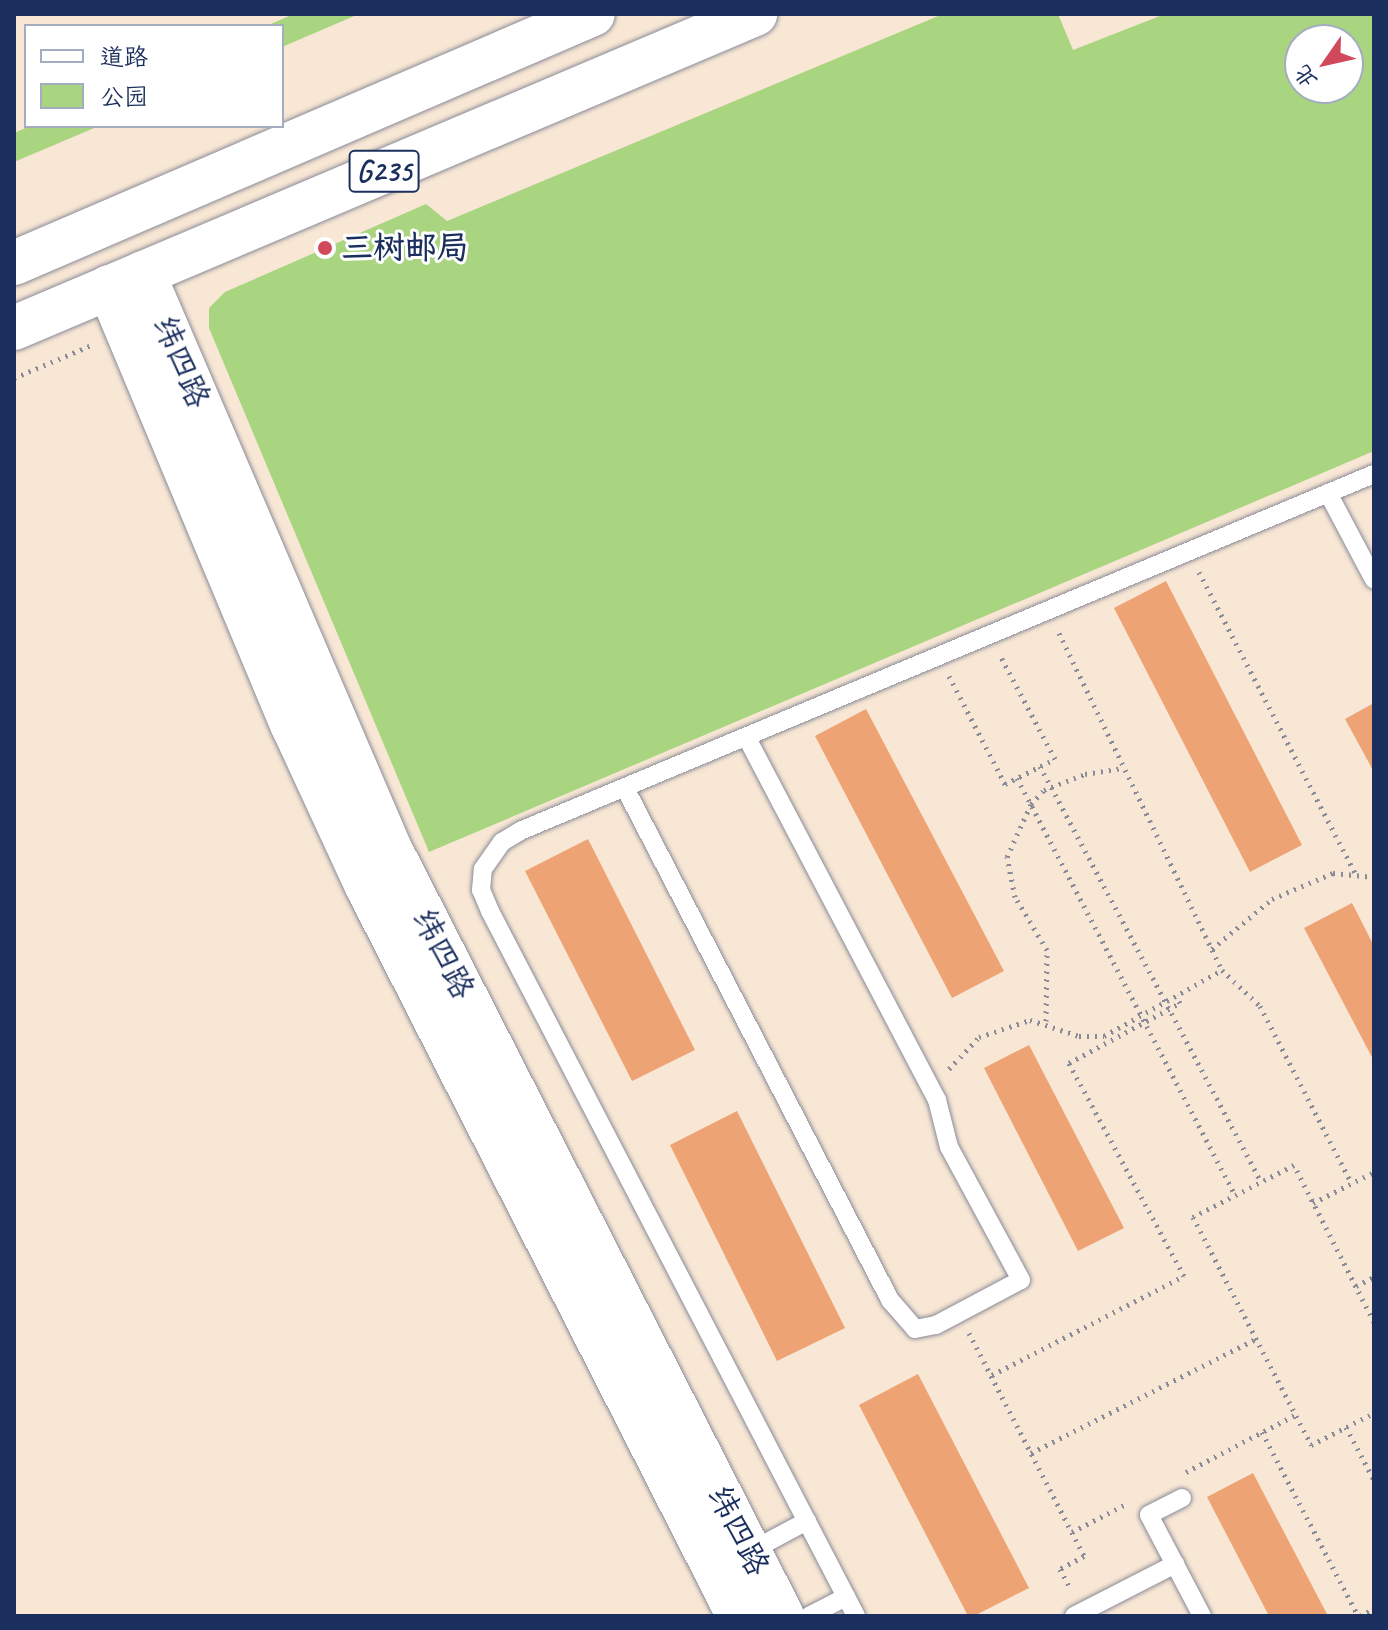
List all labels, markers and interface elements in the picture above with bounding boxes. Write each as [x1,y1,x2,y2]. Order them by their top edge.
legend [24,24,284,128]
north arrow [1284,24,1364,104]
text: 道路 [100,42,148,72]
text: 北 [1288,59,1324,93]
text: 公园 [100,82,148,112]
road number: G235 [348,145,420,197]
place label: 三树邮局 [341,229,469,267]
marker: 三树邮局 [316,239,334,257]
street label: 纬四路 [145,310,217,414]
street label: 纬四路 [404,903,482,1005]
street label: 纬四路 [699,1480,777,1582]

